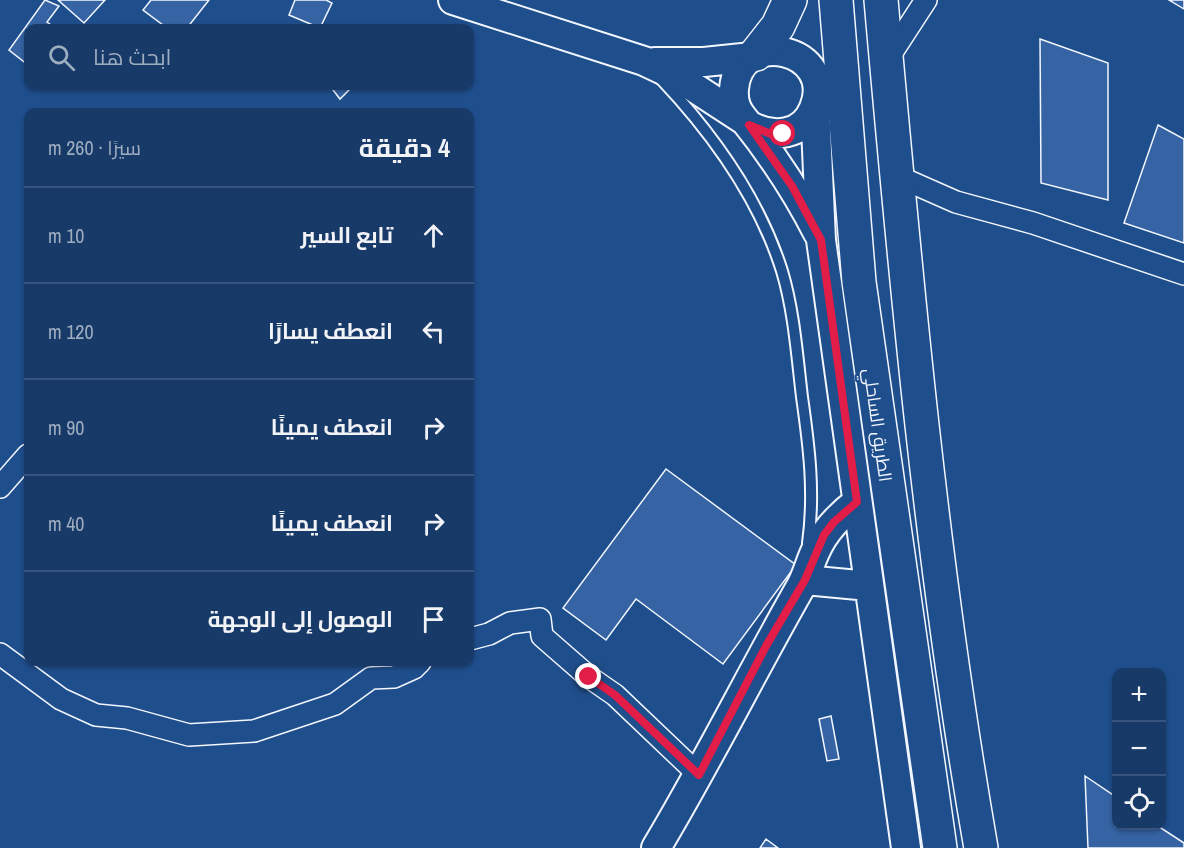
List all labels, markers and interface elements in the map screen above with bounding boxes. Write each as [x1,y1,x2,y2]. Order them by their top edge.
search box [24,24,474,90]
icon: search [45,41,78,74]
text: ابحث هنا [93,42,172,72]
route start [769,120,795,146]
text: 4 دقيقة [359,130,450,165]
text: سيرًا · 260 m [48,134,141,161]
icon: ahead [417,219,450,252]
text: تابع السير [301,220,393,250]
text: 10 m [48,222,84,249]
icon: left [417,315,450,348]
text: انعطف يسارًا [268,316,393,346]
text: 120 m [48,318,94,345]
street label: الطريق الساحلي [856,366,898,484]
icon: right [417,411,450,444]
text: انعطف يمينًا [271,412,393,442]
text: 90 m [48,414,84,441]
icon: right [417,507,450,540]
text: انعطف يمينًا [271,508,393,538]
text: 40 m [48,510,84,537]
icon: arrive [417,603,450,636]
text: الوصول إلى الوجهة [208,604,393,634]
route end [575,663,601,689]
map controls [1112,668,1166,830]
button: + [1112,668,1166,722]
button: − [1112,722,1166,776]
button: locate [1112,776,1166,830]

